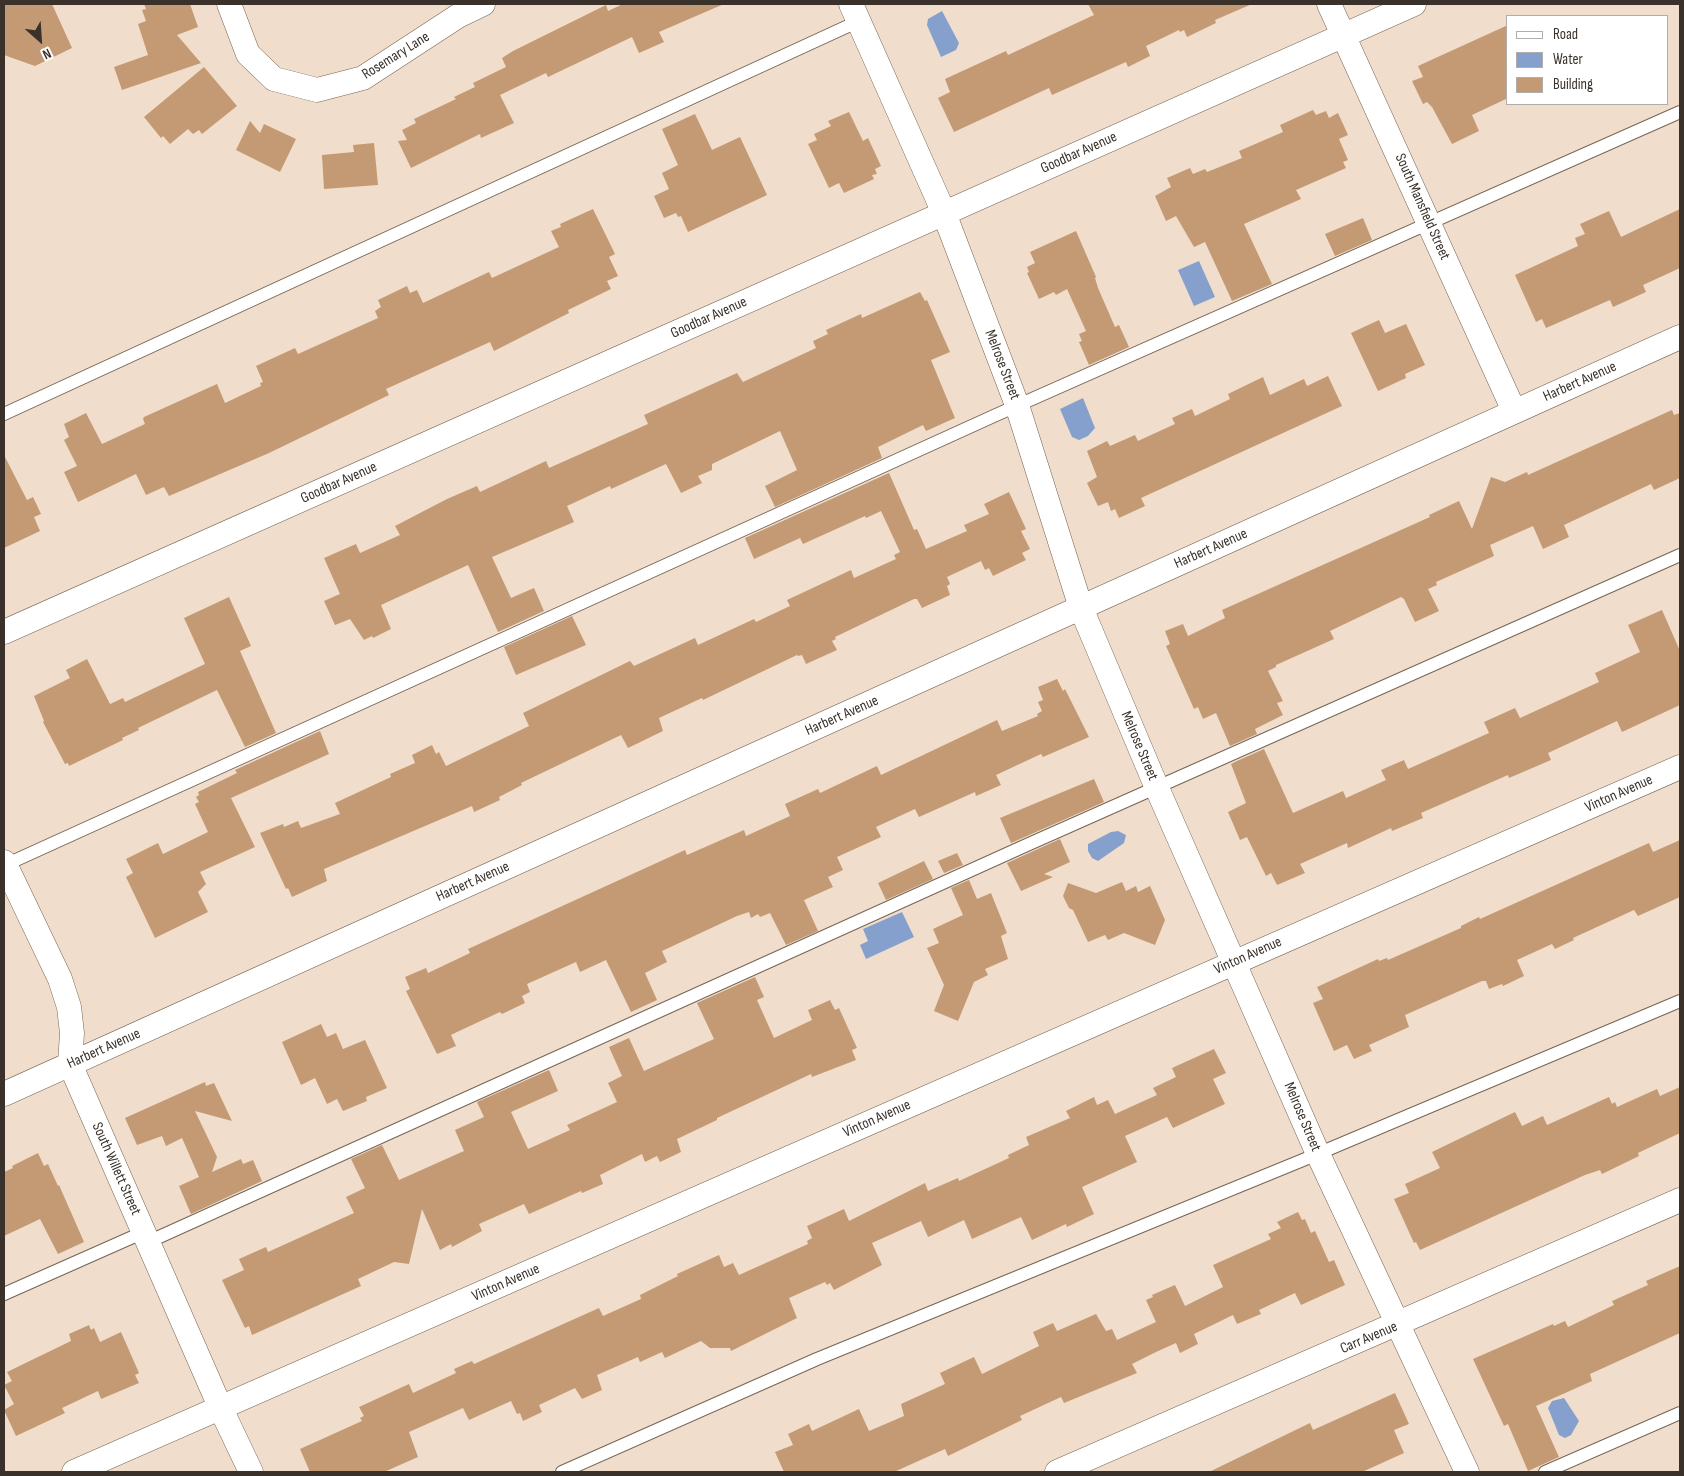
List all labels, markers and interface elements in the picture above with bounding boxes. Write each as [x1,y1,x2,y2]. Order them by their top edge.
north arrow [15,15,65,65]
legend [1506,15,1669,105]
text: Road [1553,25,1578,44]
street label: Rosemary Lane [359,28,433,84]
text: N [40,45,54,63]
text: Water [1553,50,1583,69]
text: Building [1553,75,1593,94]
street label: Goodbar Avenue [1038,128,1120,178]
street label: South Mansfield Street [1391,151,1453,263]
street label: Goodbar Avenue [668,293,750,343]
street label: Melrose Street [980,327,1024,403]
street label: Harbert Avenue [1541,358,1619,406]
street label: Goodbar Avenue [298,458,380,508]
street label: Harbert Avenue [1172,525,1250,573]
street label: Harbert Avenue [803,692,881,740]
street label: Melrose Street [1116,709,1162,783]
street label: Vinton Avenue [1582,771,1656,817]
street label: Harbert Avenue [434,858,512,906]
street label: Vinton Avenue [1211,933,1285,979]
street label: Harbert Avenue [65,1025,143,1073]
street label: Melrose Street [1279,1080,1325,1154]
street label: Vinton Avenue [840,1096,914,1142]
street label: South Willett Street [88,1120,144,1218]
street label: Vinton Avenue [469,1260,543,1306]
street label: Carr Avenue [1338,1318,1400,1358]

